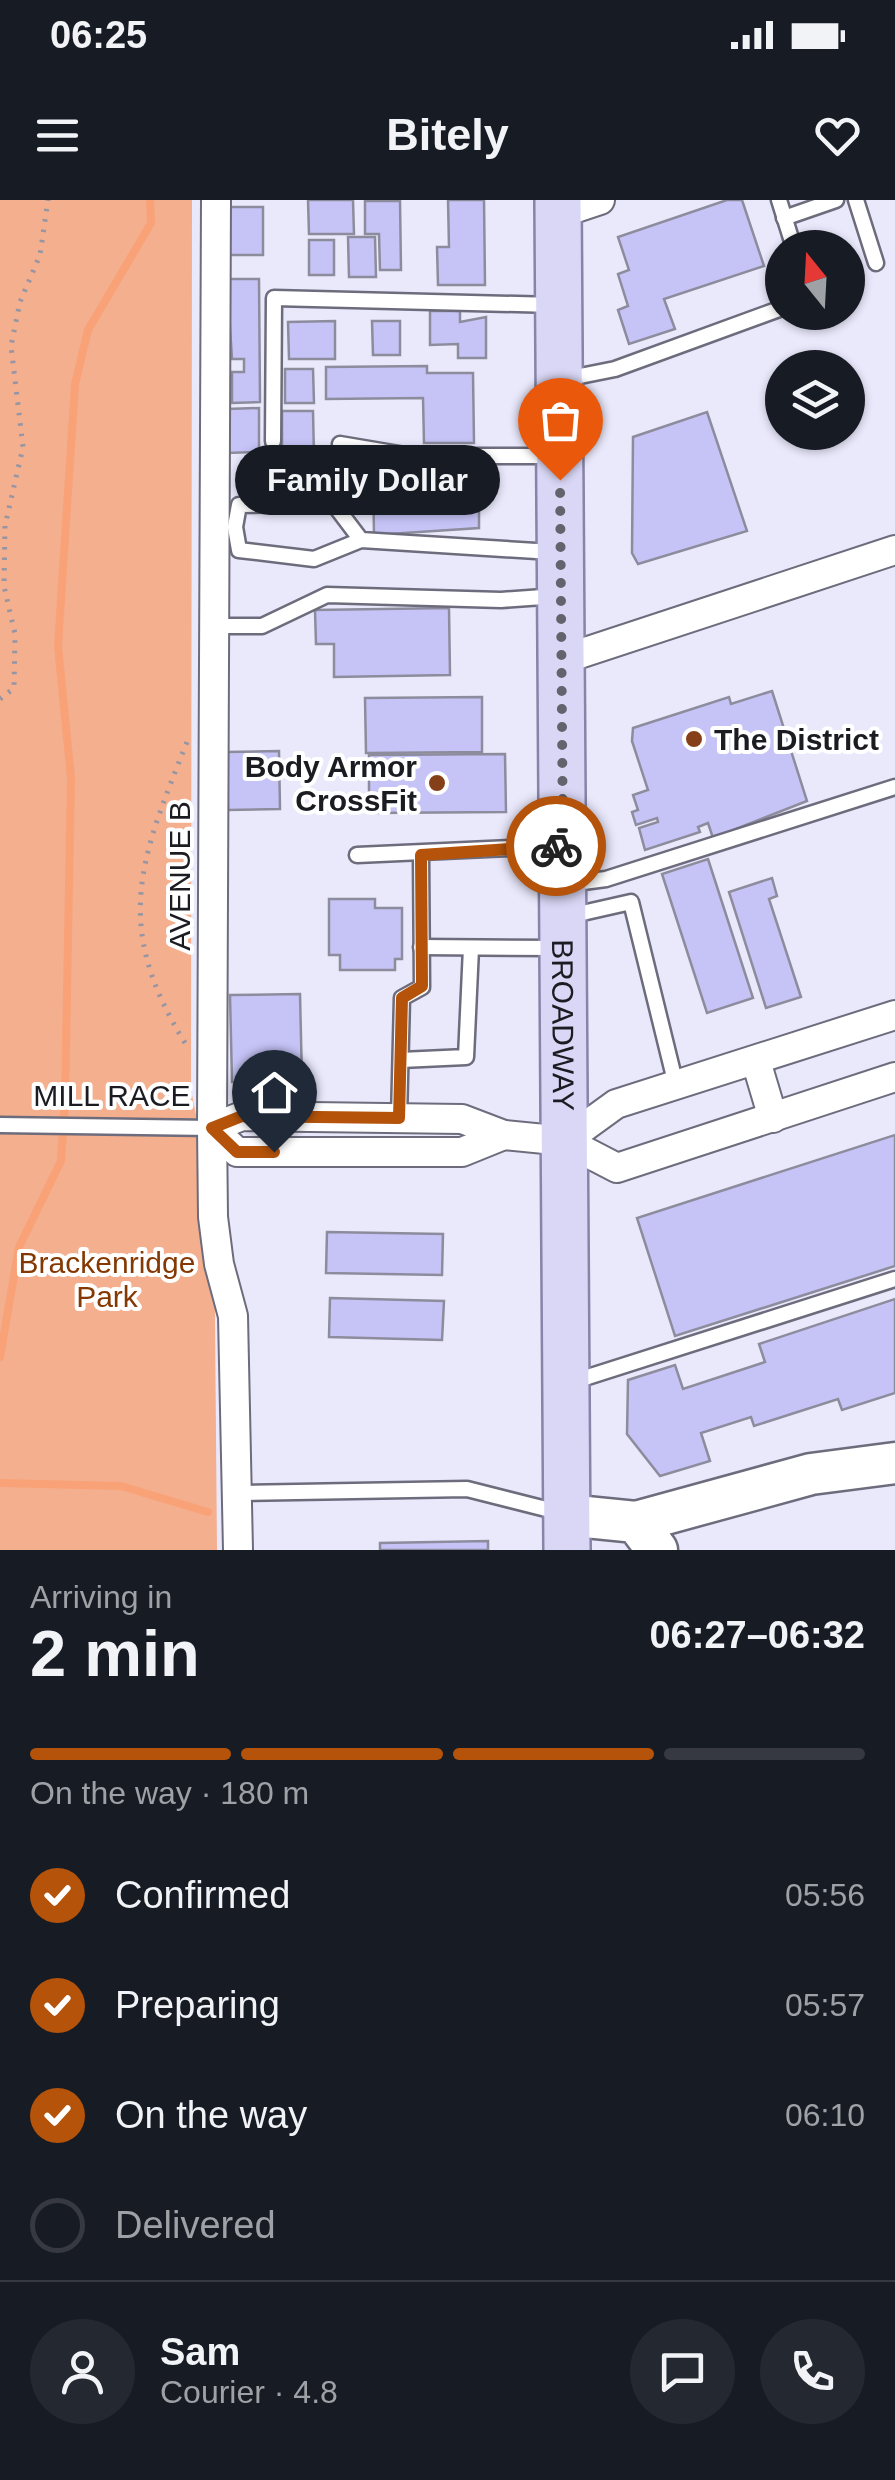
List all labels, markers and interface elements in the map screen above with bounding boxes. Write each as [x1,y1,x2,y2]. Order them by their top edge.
text: 06:25 [50,14,147,56]
icon: menu [30,108,85,163]
icon: heart [810,108,865,163]
text: Bitely [386,109,509,160]
north arrow [765,230,865,330]
map controls [765,230,865,450]
button: layers [765,350,865,450]
pin [518,378,603,481]
icon: bag [533,393,588,448]
callout: Family Dollar [235,445,500,515]
text: Family Dollar [267,462,468,498]
place label: The District [714,723,879,756]
marker: The District [683,728,705,750]
place label: Body Armor CrossFit [245,750,417,817]
marker: Body Armor CrossFit [426,772,448,794]
courier [506,796,606,896]
street label: AVENUE B [163,801,196,951]
icon: bike [529,819,584,874]
street label: BROADWAY [546,939,581,1111]
pin [232,1050,317,1153]
icon: home [247,1065,302,1120]
street label: MILL RACE [33,1079,191,1112]
park label: Brackenridge Park [19,1246,195,1313]
text: Arriving in [30,1579,172,1615]
text: 06:27–06:32 [649,1614,865,1656]
text: 2 min [30,1617,200,1690]
text: On the way · 180 m [30,1775,309,1811]
icon: check [30,1868,85,1923]
text: Confirmed [115,1874,290,1916]
text: 05:56 [785,1877,865,1913]
icon: check [30,1978,85,2033]
text: Preparing [115,1984,280,2026]
text: 05:57 [785,1987,865,2023]
icon: check [30,2088,85,2143]
text: On the way [115,2094,307,2136]
text: 06:10 [785,2097,865,2133]
text: Delivered [115,2204,276,2246]
button: person [30,2319,135,2424]
button: chat [630,2319,735,2424]
button: phone [760,2319,865,2424]
text: Sam [160,2331,240,2373]
text: Courier · 4.8 [160,2374,338,2410]

